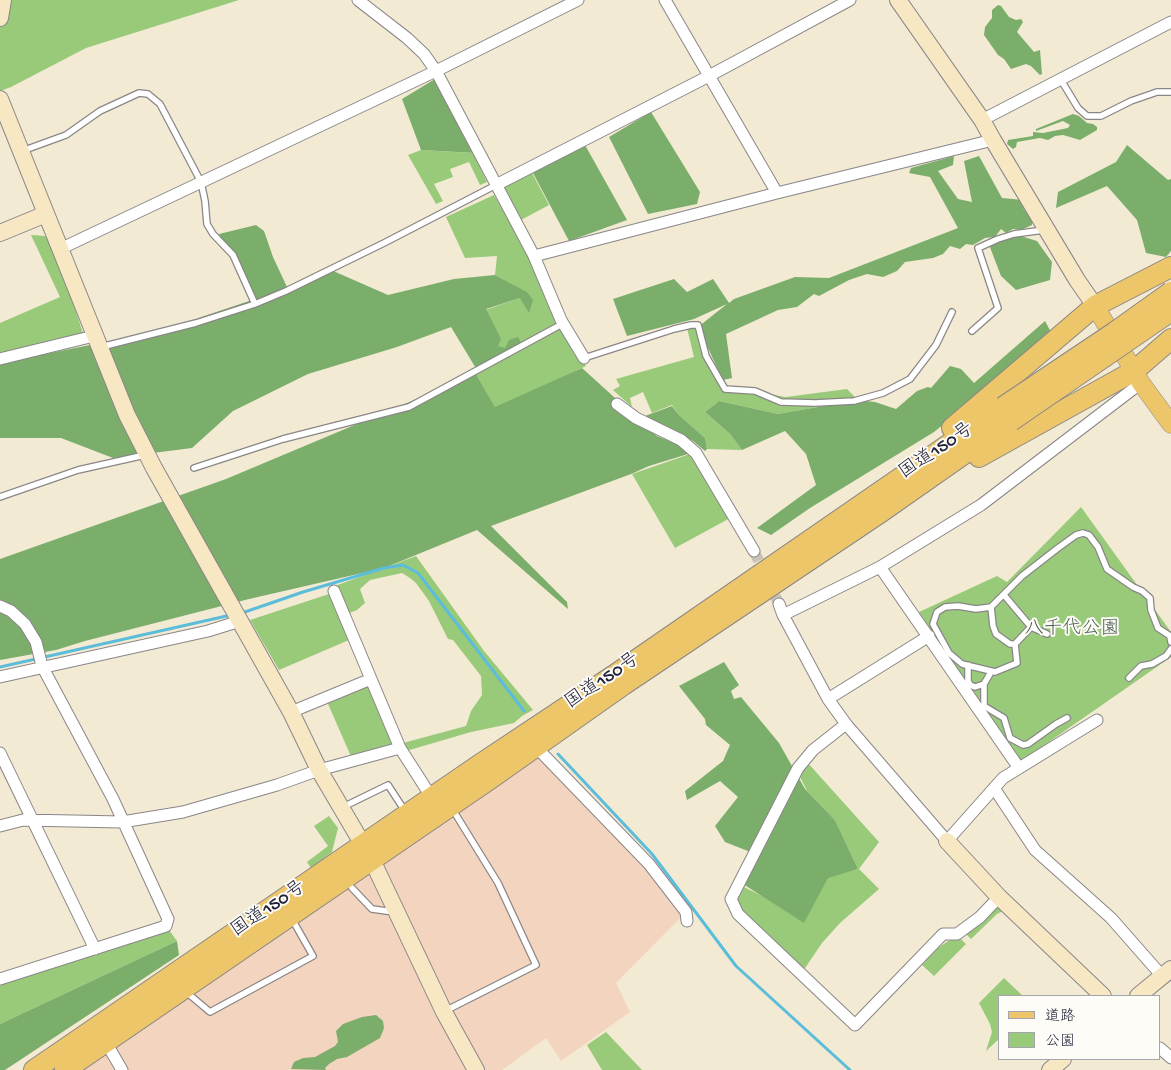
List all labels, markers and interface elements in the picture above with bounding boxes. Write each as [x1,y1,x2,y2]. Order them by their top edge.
street label: 国道150号 [895,419,979,485]
park label: 八千代公園 [1025,619,1119,641]
street label: 国道150号 [561,649,645,715]
street label: 国道150号 [227,877,311,943]
legend [998,995,1161,1060]
text: 道路 [1045,1008,1075,1026]
text: 公園 [1045,1033,1075,1051]

